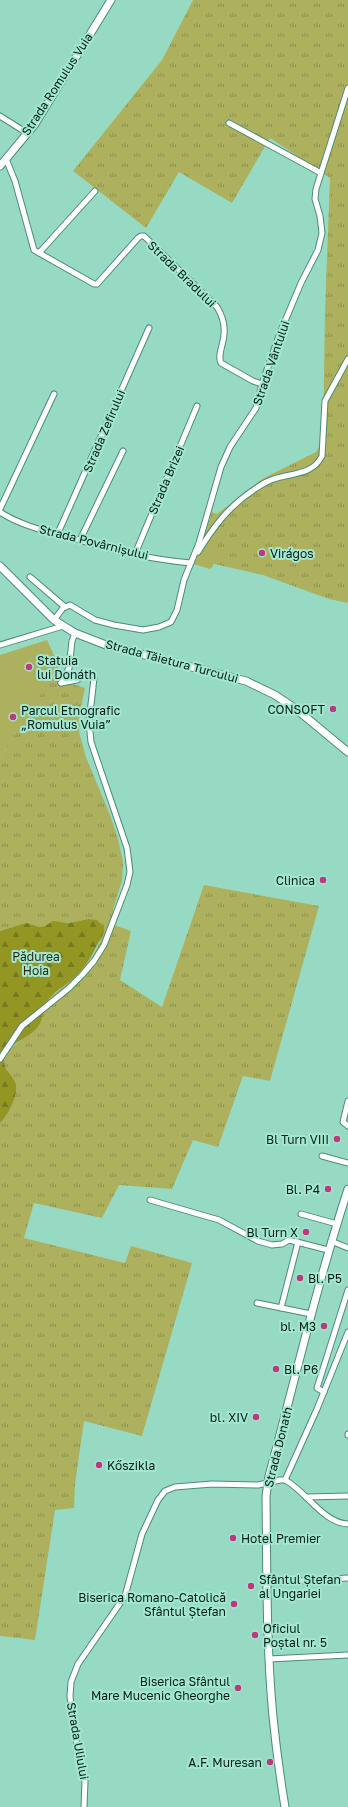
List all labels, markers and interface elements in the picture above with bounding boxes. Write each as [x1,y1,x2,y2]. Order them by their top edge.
street label: Strada Romulus Vuia [18,30,96,138]
street label: Strada Bradului [145,238,219,310]
street label: Strada Vântului [249,319,293,407]
street label: Strada Zefirului [80,387,128,475]
street label: Strada Brizei [145,443,187,517]
street label: Strada Povârnișului [38,521,150,563]
place label: Virágos [270,546,314,561]
marker: Virágos [257,548,267,558]
street label: Strada Tăietura Turcului [104,636,240,686]
place label: Statuia lui Donáth [37,653,96,682]
marker: Statuia lui Donáth [24,662,34,672]
place label: CONSOFT [267,702,326,717]
place label: Parcul Etnografic „Romulus Vuia” [21,703,121,732]
marker: CONSOFT [328,704,338,714]
marker: Parcul Etnografic „Romulus Vuia” [8,712,18,722]
place label: Clinica [276,873,315,888]
marker: Clinica [318,875,328,885]
park label: Pădurea Hoia [12,949,60,978]
place label: Bl Turn VIII [266,1132,329,1147]
marker: Bl Turn VIII [332,1134,342,1144]
place label: Bl. P4 [286,1182,320,1197]
marker: Bl. P4 [323,1184,333,1194]
place label: Bl Turn X [247,1225,298,1240]
marker: Bl Turn X [301,1227,311,1237]
place label: Bl. P5 [308,1271,342,1286]
marker: Bl. P5 [295,1273,305,1283]
place label: bl. M3 [280,1319,316,1334]
marker: bl. M3 [319,1321,329,1331]
place label: Bl. P6 [284,1362,318,1377]
marker: Bl. P6 [271,1364,281,1374]
street label: Strada Donath [261,1405,295,1489]
place label: bl. XIV [210,1410,248,1425]
marker: bl. XIV [251,1412,261,1422]
place label: Kőszikla [107,1458,155,1473]
marker: Kőszikla [94,1460,104,1470]
place label: Hotel Premier [241,1531,321,1546]
marker: Hotel Premier [228,1533,238,1543]
place label: Sfântul Ștefan al Ungariei [259,1572,341,1601]
marker: Sfântul Ștefan al Ungariei [246,1581,256,1591]
place label: Biserica Romano-Catolică Sfântul Ștefan [78,1590,226,1619]
marker: Biserica Romano-Catolică Sfântul Ștefan [229,1599,239,1609]
place label: Oficiul Poștal nr. 5 [263,1621,327,1650]
marker: Oficiul Poștal nr. 5 [250,1630,260,1640]
place label: Biserica Sfântul Mare Mucenic Gheorghe [91,1674,230,1703]
marker: Biserica Sfântul Mare Mucenic Gheorghe [233,1683,243,1693]
street label: Strada Uliului [64,1701,92,1781]
place label: A.F. Muresan [188,1755,262,1770]
marker: A.F. Muresan [265,1757,275,1767]

